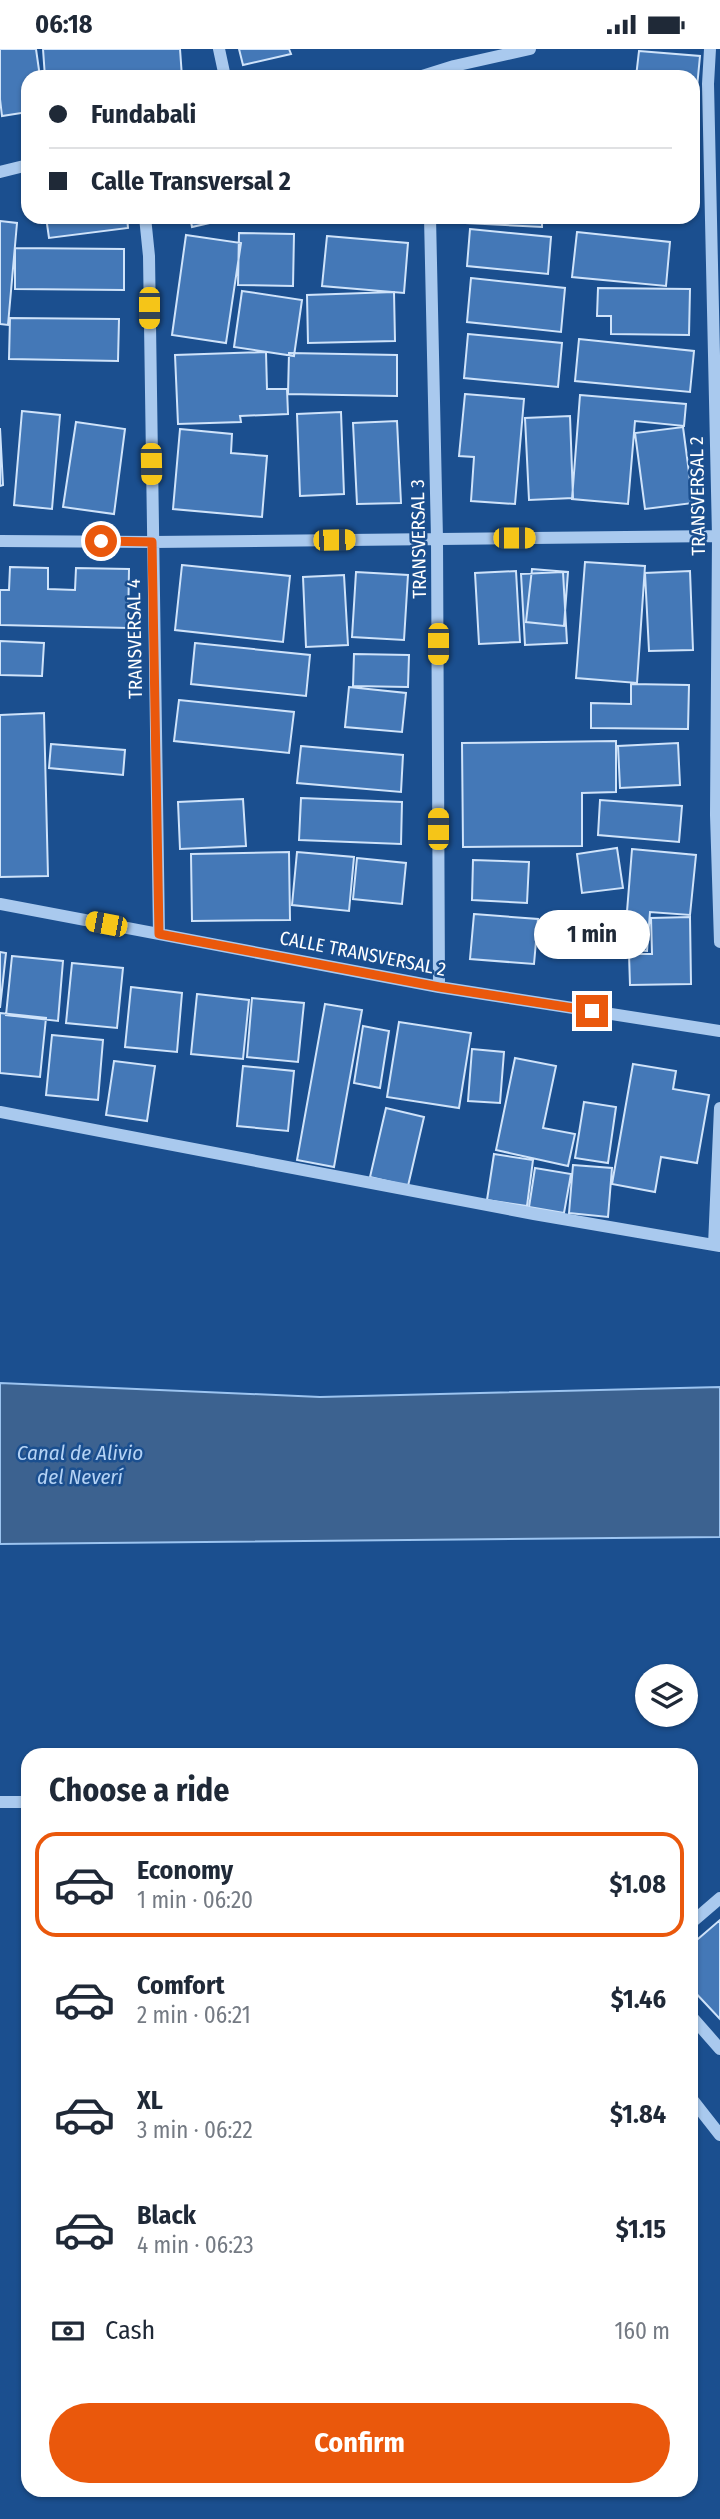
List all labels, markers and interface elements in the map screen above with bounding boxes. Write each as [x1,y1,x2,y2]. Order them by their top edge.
text: 06:18 [35,9,93,40]
text: Fundabali [91,99,196,130]
text: Calle Transversal 2 [91,166,291,197]
car [139,287,160,329]
street label: TRANSVERSAL 2 [685,436,710,556]
car [141,443,162,485]
street label: TRANSVERSAL 3 [406,479,431,599]
route start [85,525,117,557]
car [494,528,536,549]
car [313,529,356,551]
street label: TRANSVERSAL 4 [122,579,147,699]
car [428,623,449,665]
car [428,808,449,850]
callout: 1 min [534,909,650,958]
car [84,910,129,938]
text: 1 min [567,920,617,948]
street label: CALLE TRANSVERSAL 2 [278,926,448,981]
route end [576,995,608,1027]
water label: Canal de Alivio del Neverí [17,1440,143,1490]
map controls [635,1664,698,1727]
button: layers [635,1664,698,1727]
text: Choose a ride [49,1771,230,1809]
icon: car [53,1853,116,1916]
text: Economy [137,1855,233,1886]
text: $1.08 [609,1869,666,1900]
text: 1 min · 06:20 [137,1886,253,1914]
icon: car [53,1968,116,2031]
text: Comfort [137,1970,225,2001]
text: $1.46 [611,1984,666,2015]
text: 2 min · 06:21 [137,2001,251,2029]
icon: car [53,2083,116,2146]
text: XL [137,2085,163,2116]
text: $1.84 [610,2099,666,2130]
text: 3 min · 06:22 [137,2116,253,2144]
icon: car [53,2198,116,2261]
text: Black [137,2200,196,2231]
text: $1.15 [616,2214,666,2245]
text: 4 min · 06:23 [137,2231,254,2259]
icon: cash [49,2312,87,2350]
text: Cash [105,2315,155,2346]
text: 160 m [615,2317,670,2345]
button: Confirm [49,2403,670,2483]

